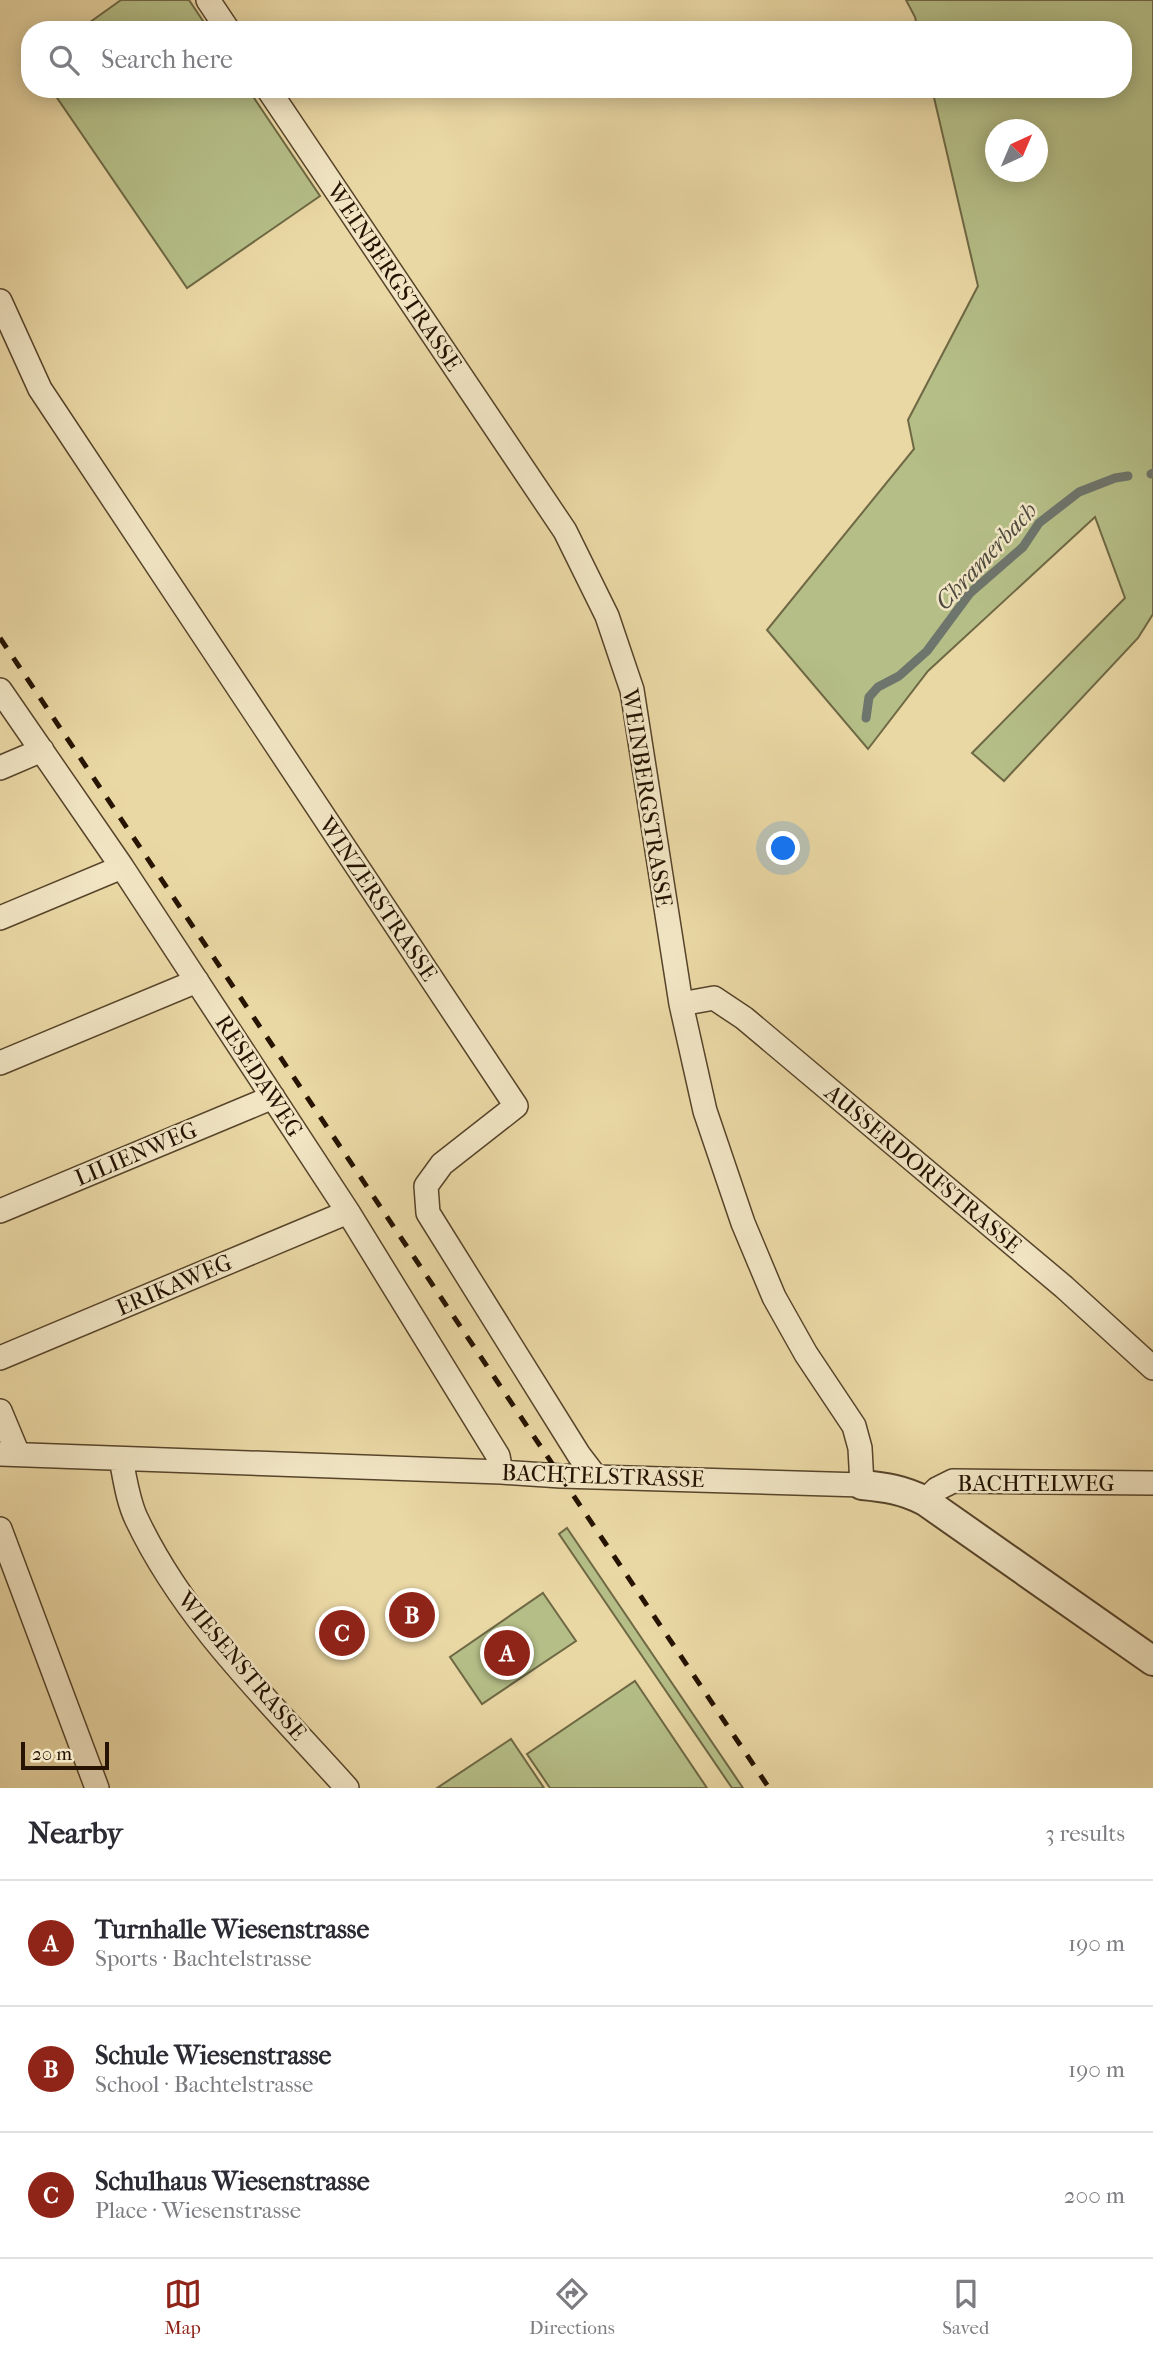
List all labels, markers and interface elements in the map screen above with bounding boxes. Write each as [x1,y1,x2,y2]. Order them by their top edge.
search box [21,21,1132,98]
icon: search [45,41,83,79]
text: Search here [101,44,233,75]
north arrow [985,119,1048,182]
street label: WEINBERGSTRASSE [320,177,467,376]
water label: Chramerbach [929,497,1043,615]
street label: WEINBERGSTRASSE [616,686,678,909]
street label: WINZERSTRASSE [313,811,443,986]
your location [766,831,800,865]
street label: RESEDAWEG [210,1010,308,1142]
street label: AUSSERDORFSTRASSE [819,1078,1027,1259]
street label: LILIENWEG [71,1116,201,1192]
street label: ERIKAWEG [112,1249,236,1321]
street label: BACHTELSTRASSE [501,1459,705,1493]
street label: BACHTELWEG [957,1470,1115,1497]
street label: WIESENSTRASSE [171,1585,312,1746]
pin: B [389,1589,435,1641]
pin: C [319,1607,365,1659]
pin: A [484,1627,530,1679]
scale bar [21,1739,108,1771]
text: 20 m [32,1743,72,1765]
text: Nearby [28,1816,123,1851]
text: 3 results [1045,1820,1125,1847]
text: Turnhalle Wiesenstrasse [95,1914,369,1945]
text: A [44,1930,58,1957]
text: 190 m [1068,1930,1125,1957]
text: Sports · Bachtelstrasse [95,1945,312,1972]
text: Schule Wiesenstrasse [95,2040,331,2071]
text: B [44,2056,58,2083]
text: 190 m [1068,2056,1125,2083]
text: School · Bachtelstrasse [95,2071,313,2098]
text: Schulhaus Wiesenstrasse [95,2166,370,2197]
text: C [43,2182,59,2209]
text: 200 m [1064,2182,1125,2209]
text: Place · Wiesenstrasse [95,2197,301,2224]
tab: Map [164,2275,202,2339]
tab: Directions [529,2275,615,2339]
tab: Saved [942,2275,989,2339]

